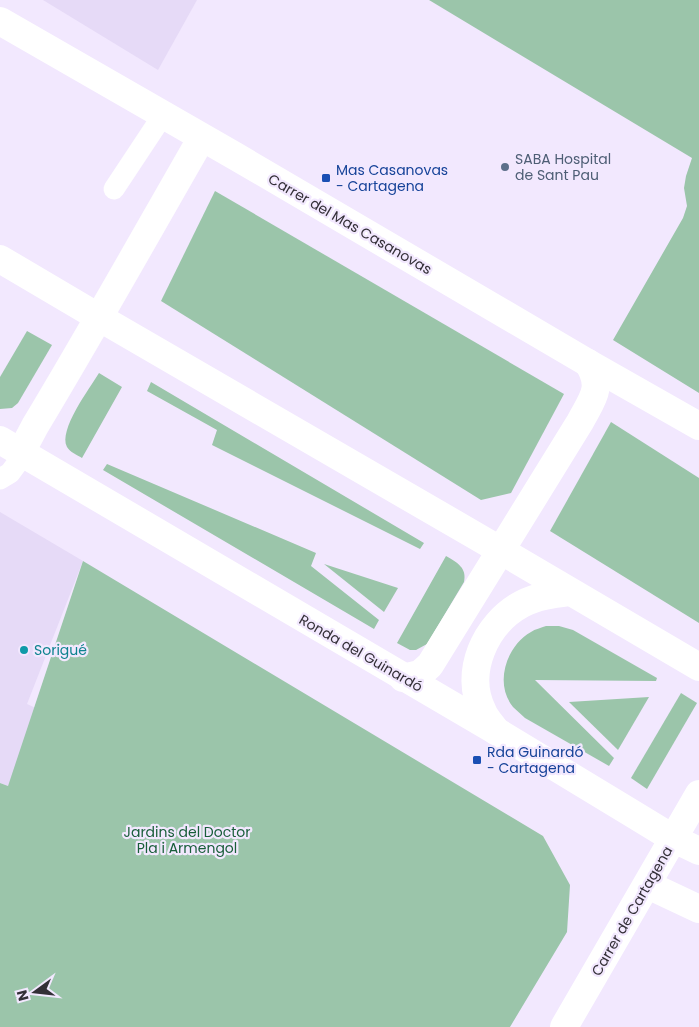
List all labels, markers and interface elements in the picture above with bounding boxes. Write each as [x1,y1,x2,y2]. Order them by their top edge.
place label: SABA Hospital de Sant Pau [515,149,611,185]
place label: Mas Casanovas - Cartagena [336,160,448,196]
marker: SABA Hospital de Sant Pau [499,161,511,173]
street label: Carrer del Mas Casanovas [265,169,435,279]
marker: Mas Casanovas - Cartagena [320,172,332,184]
street label: Ronda del Guinardó [295,609,427,697]
place label: Sorigué [34,640,87,660]
marker: Sorigué [18,644,30,656]
place label: Rda Guinardó - Cartagena [487,742,584,778]
marker: Rda Guinardó - Cartagena [471,754,483,766]
park label: Jardins del Doctor Pla i Armengol [124,822,250,858]
street label: Carrer de Cartagena [587,842,677,980]
north arrow [10,967,60,1017]
text: N [11,988,33,1003]

